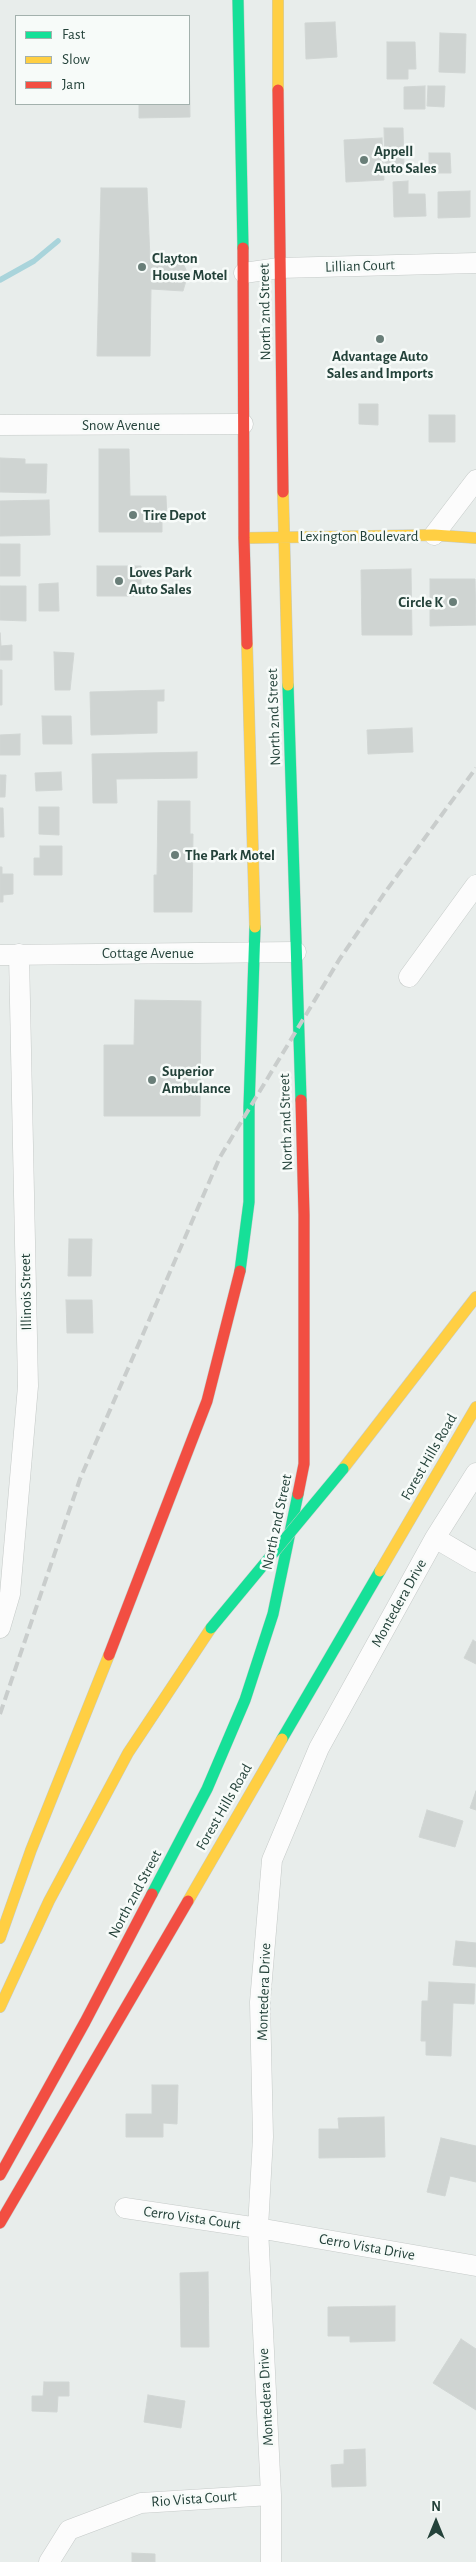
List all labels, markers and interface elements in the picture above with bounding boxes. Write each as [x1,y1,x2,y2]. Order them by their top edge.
legend [15,15,190,105]
text: Fast [62,27,85,42]
text: Slow [62,52,90,67]
text: Jam [62,77,85,92]
place label: Appell Auto Sales [374,142,436,177]
marker: Appell Auto Sales [358,154,370,166]
place label: Clayton House Motel [152,249,228,284]
street label: Lillian Court [325,256,395,276]
marker: Clayton House Motel [136,261,148,273]
street label: North 2nd Street [255,263,275,361]
marker: Advantage Auto Sales and Imports [374,333,386,345]
place label: Advantage Auto Sales and Imports [327,347,433,382]
street label: Snow Avenue [82,416,160,434]
place label: Tire Depot [143,506,206,524]
marker: Tire Depot [127,509,139,521]
street label: Lexington Boulevard [299,527,419,545]
place label: Loves Park Auto Sales [129,563,192,598]
marker: Loves Park Auto Sales [113,575,125,587]
place label: Circle K [398,593,443,611]
marker: Circle K [447,596,459,608]
street label: North 2nd Street [263,668,285,766]
place label: The Park Motel [185,846,275,864]
marker: The Park Motel [169,849,181,861]
street label: Cottage Avenue [102,944,194,962]
place label: Superior Ambulance [162,1062,231,1097]
street label: North 2nd Street [275,1073,297,1171]
marker: Superior Ambulance [146,1074,158,1086]
street label: Illinois Street [16,1253,36,1331]
street label: Forest Hills Road [397,1411,461,1503]
street label: North 2nd Street [258,1473,296,1571]
street label: Montedera Drive [367,1556,431,1650]
street label: Forest Hills Road [192,1761,256,1853]
street label: North 2nd Street [104,1847,166,1941]
street label: Montedera Drive [253,1943,275,2041]
street label: Cerro Vista Court [142,2202,242,2234]
street label: Cerro Vista Drive [318,2230,416,2264]
street label: Montedera Drive [254,2348,278,2446]
street label: Rio Vista Court [151,2487,237,2511]
north arrow [411,2497,461,2547]
text: N [431,2500,441,2514]

